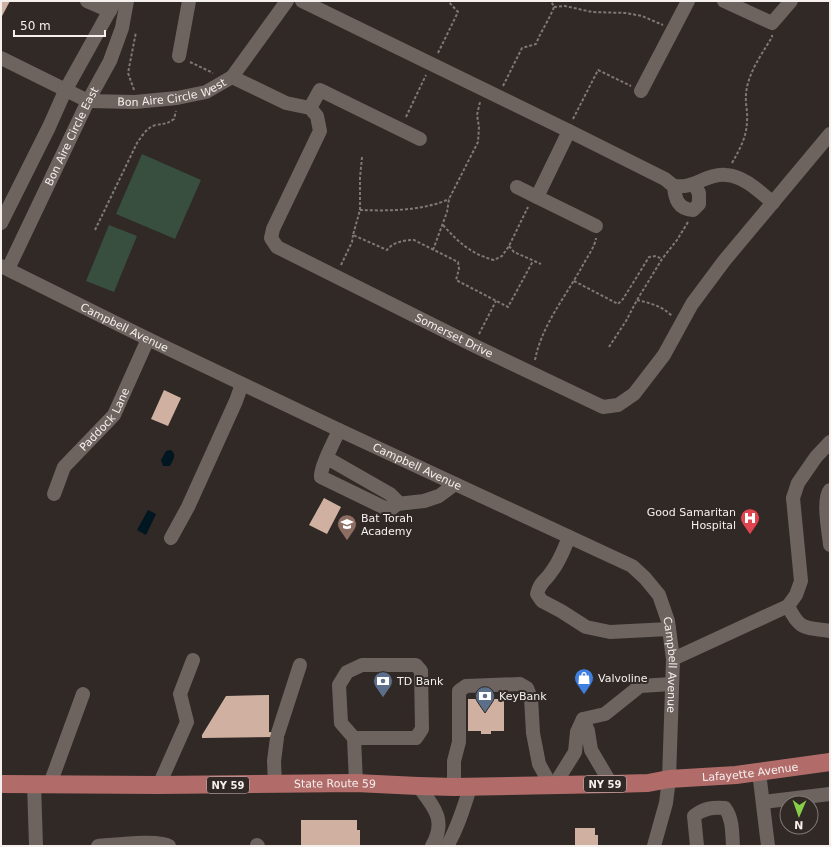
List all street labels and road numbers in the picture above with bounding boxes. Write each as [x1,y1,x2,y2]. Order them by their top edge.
street label: Bon Aire Circle West [117,75,229,109]
street label: Bon Aire Circle East [42,84,101,188]
street label: Campbell Avenue [79,300,171,354]
street label: Somerset Drive [413,311,495,360]
street label: Paddock Lane [77,386,132,453]
street label: Campbell Avenue [371,440,464,493]
street label: Campbell Avenue [660,615,680,713]
street label: Lafayette Avenue [702,760,799,784]
street label: State Route 59 [294,776,376,790]
road number: NY 59 [584,776,626,792]
road number: NY 59 [207,777,249,793]

